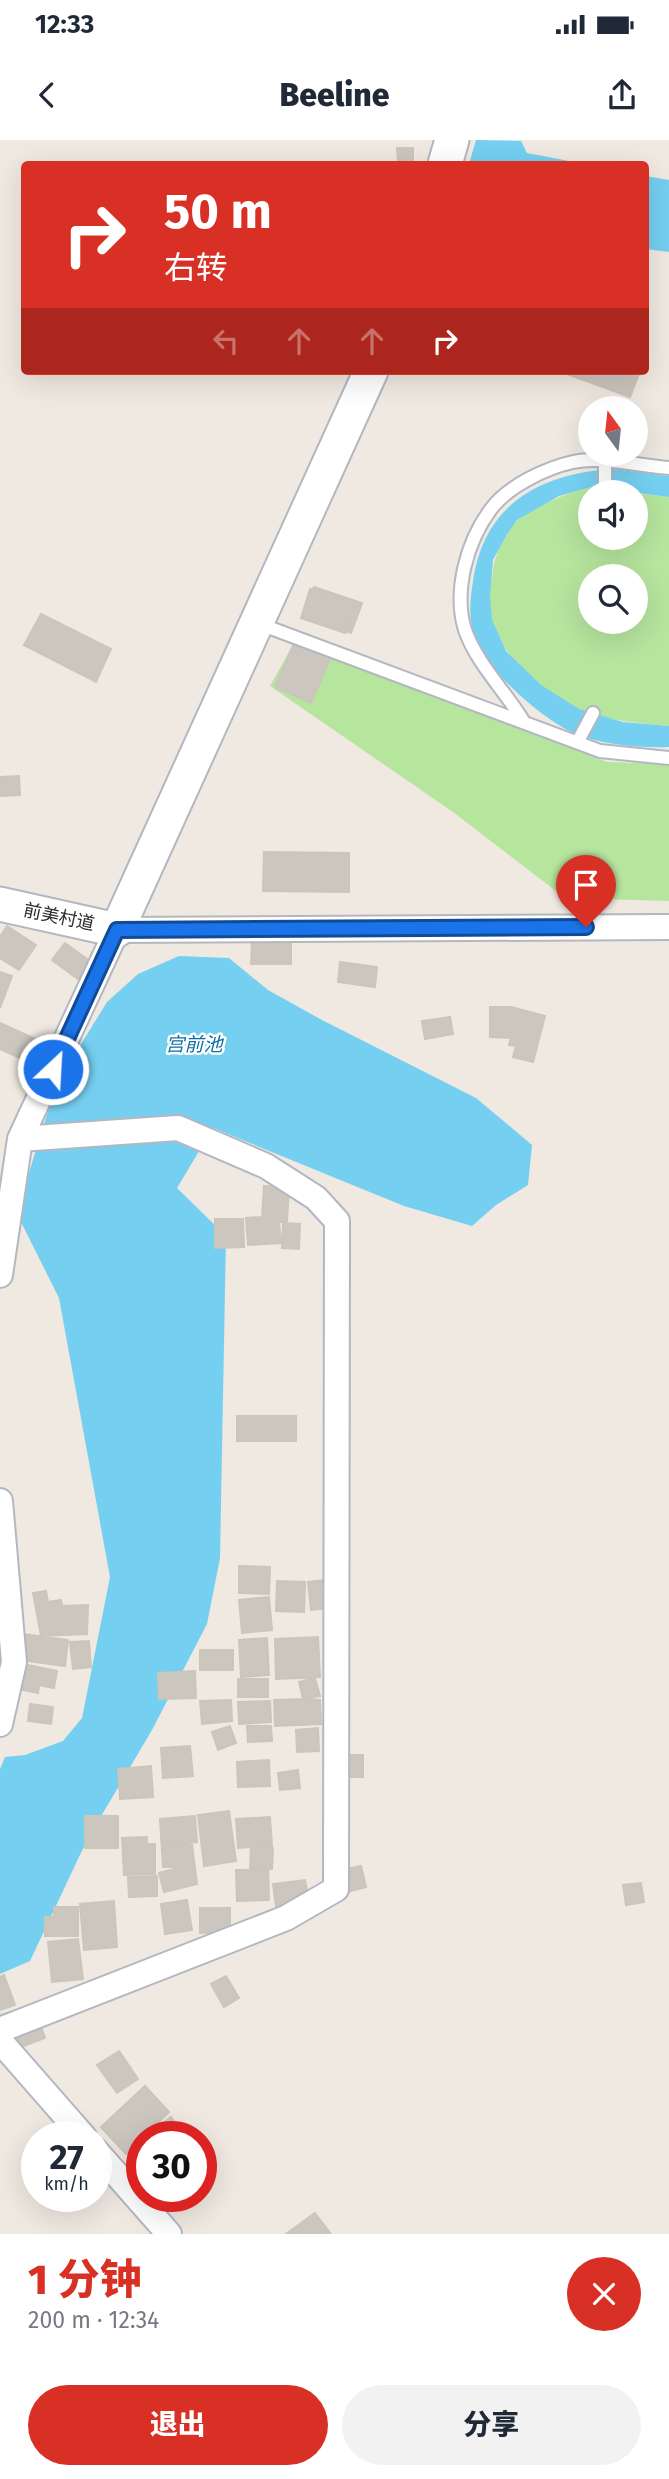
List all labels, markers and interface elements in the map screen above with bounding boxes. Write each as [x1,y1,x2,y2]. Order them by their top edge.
text: 12:33 [35,9,94,40]
icon: back [28,76,66,114]
text: Beeline [279,76,390,114]
icon: share [603,76,641,114]
text: 50 m [164,182,272,241]
icon: right [49,189,140,280]
text: 右转 [164,249,228,287]
icon: left [207,322,245,360]
icon: ahead [280,322,318,360]
icon: ahead [353,322,391,360]
icon: right [426,322,464,360]
north arrow [578,396,648,466]
map controls [578,396,648,634]
button: sound [578,480,648,550]
button: search [578,564,648,634]
pin [556,855,616,927]
icon: arrive [567,866,605,904]
street label: 前美村道 [21,899,97,935]
position arrow [16,1032,90,1106]
water label: 宫前池 [165,1033,224,1056]
speed limit sign: 30 [126,2121,217,2212]
text: 27 [49,2136,84,2178]
text: km/h [44,2173,89,2195]
text: 1 分钟 [28,2255,141,2305]
button: close [567,2257,641,2331]
text: 200 m · 12:34 [28,2306,159,2334]
button: 退出 [28,2385,328,2465]
button: 分享 [342,2385,641,2465]

